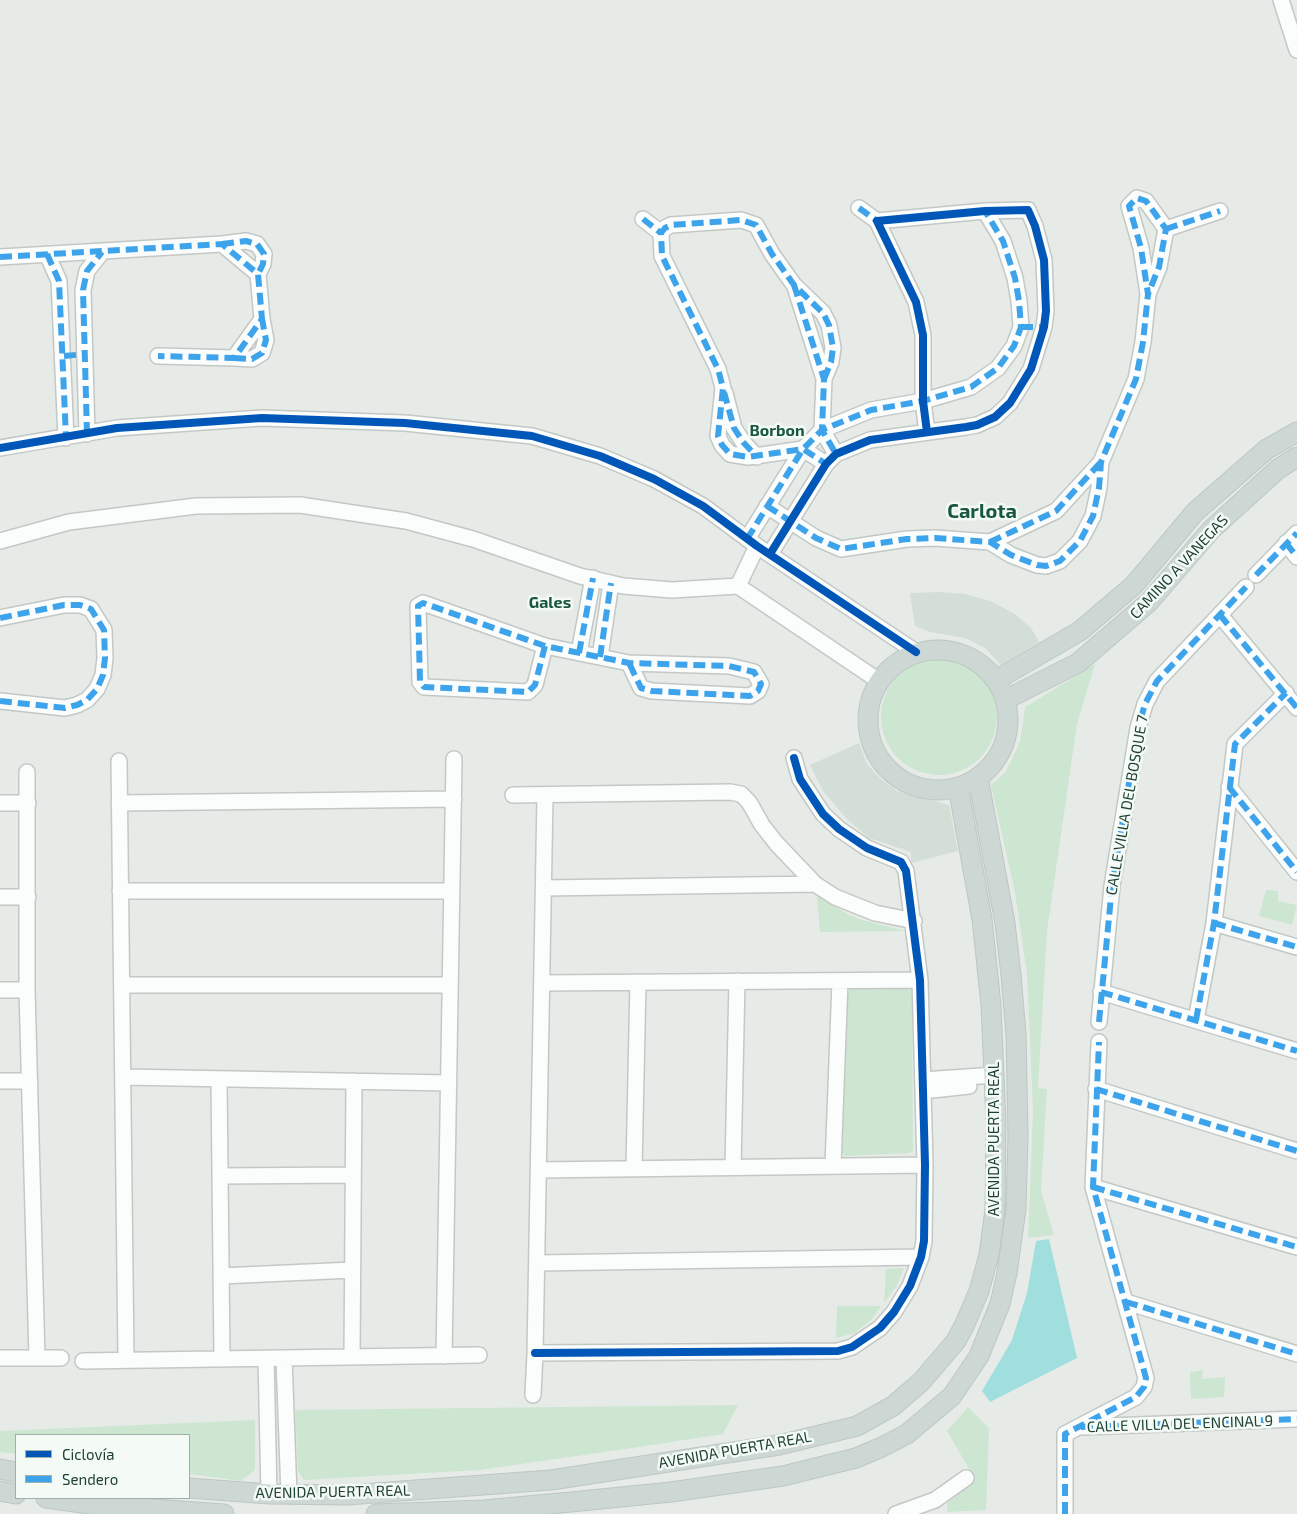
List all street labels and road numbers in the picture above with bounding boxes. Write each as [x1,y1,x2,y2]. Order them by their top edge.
street label: CAMINO A VANEGAS [1126,511,1232,623]
street label: CALLE VILLA DEL BOSQUE 7 [1102,713,1152,897]
street label: AVENIDA PUERTA REAL [985,1062,1003,1216]
street label: CALLE VILLA DEL ENCINAL 9 [1086,1412,1274,1436]
street label: AVENIDA PUERTA REAL [657,1428,813,1472]
street label: AVENIDA PUERTA REAL [255,1482,411,1502]

